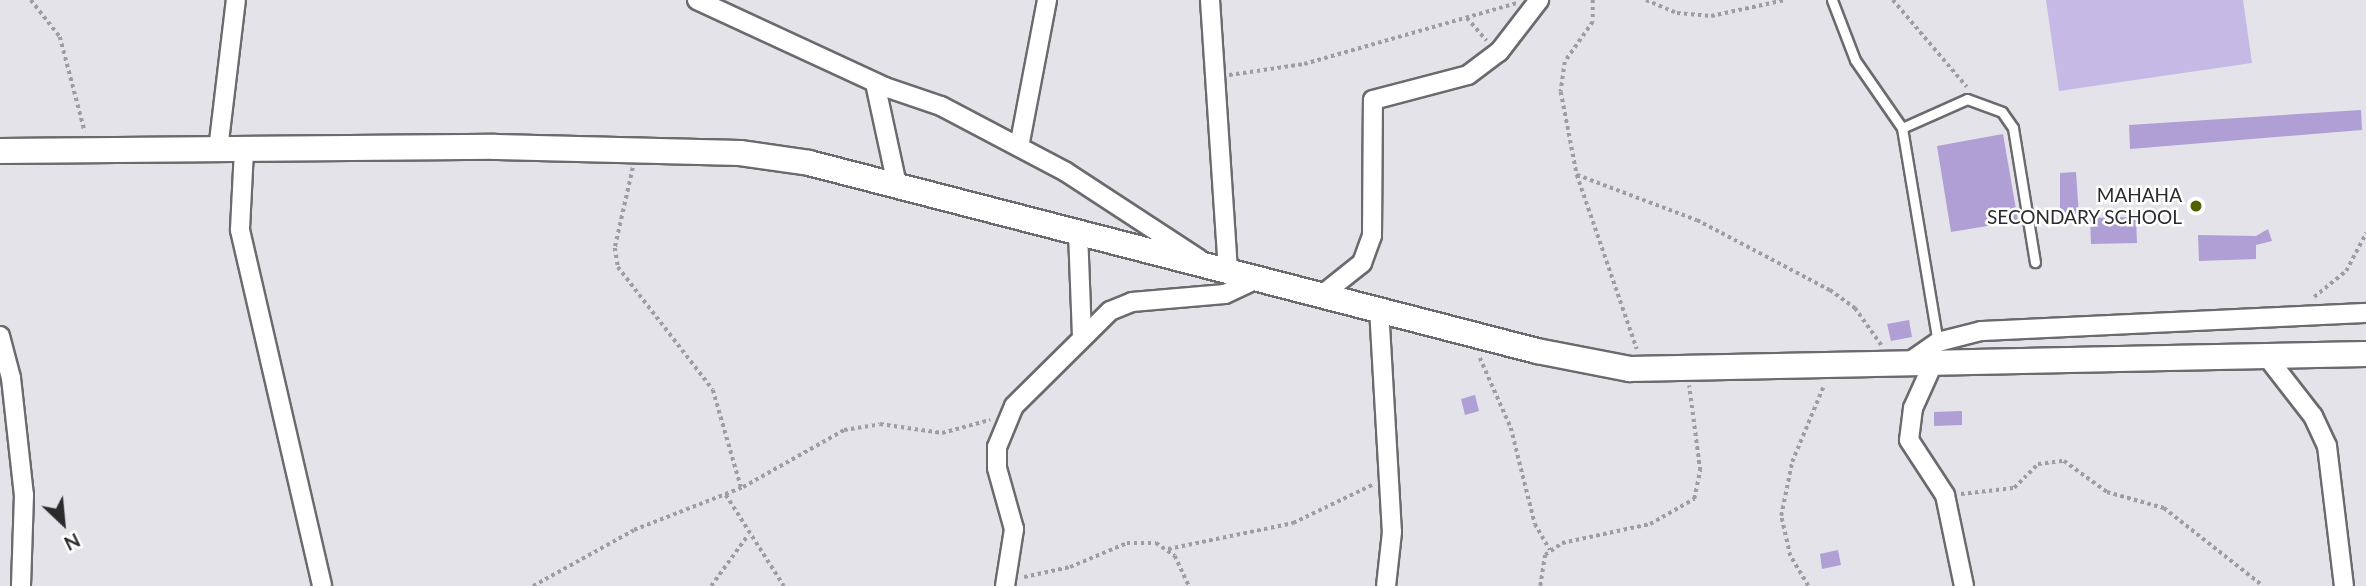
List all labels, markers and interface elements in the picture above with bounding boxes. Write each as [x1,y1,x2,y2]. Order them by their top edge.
place label: MAHAHA SECONDARY SCHOOL [1986,184,2182,228]
marker: MAHAHA SECONDARY SCHOOL [2188,198,2204,214]
north arrow [28,488,98,558]
text: N [61,529,84,556]

